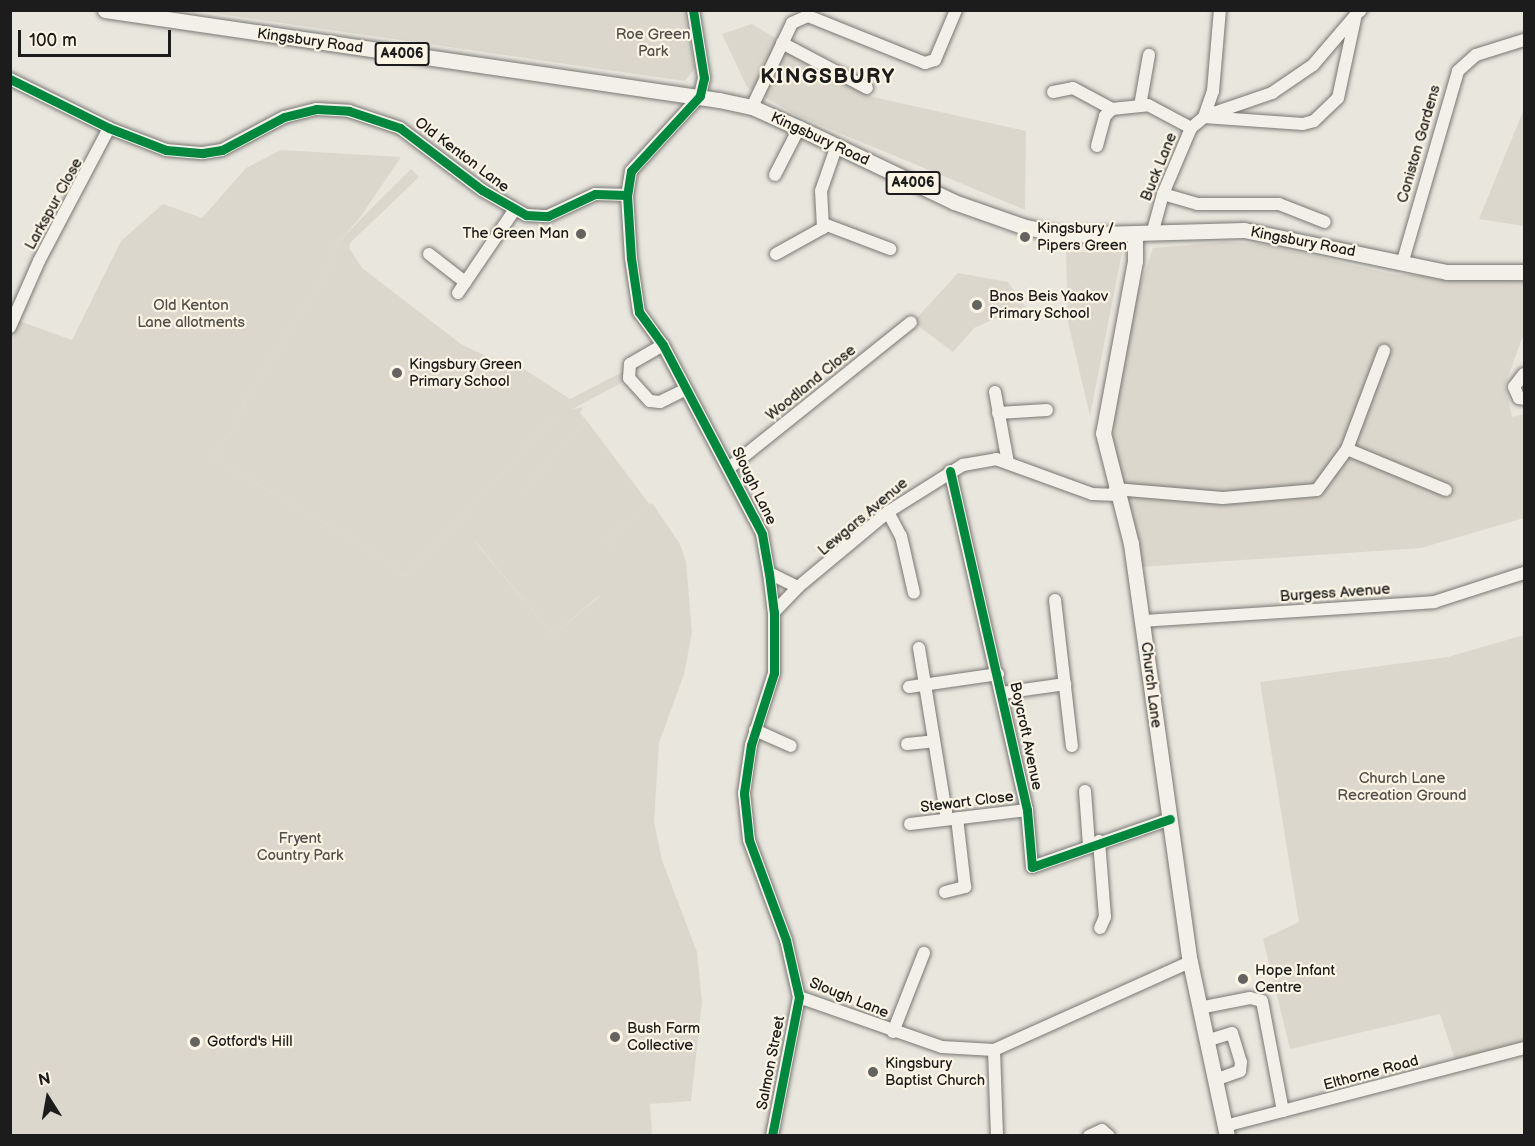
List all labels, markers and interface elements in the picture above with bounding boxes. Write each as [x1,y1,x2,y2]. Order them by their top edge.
scale bar [21,18,174,56]
street label: Kingsbury Road [255,25,365,57]
park label: Roe Green Park [616,25,690,60]
text: 100 m [29,30,77,51]
road number: A4006 [374,43,430,65]
district label: KINGSBURY [760,64,896,90]
street label: Coniston Gardens [1394,83,1444,205]
street label: Kingsbury Road [767,108,873,170]
street label: Old Kenton Lane [411,114,513,196]
street label: Buck Lane [1137,130,1181,204]
street label: Larkspur Close [21,155,87,253]
road number: A4006 [884,172,942,194]
place label: Kingsbury / Pipers Green [1037,219,1127,254]
street label: Kingsbury Road [1248,223,1358,261]
place label: The Green Man [463,225,569,243]
marker: The Green Man [574,227,588,241]
marker: Kingsbury / Pipers Green [1018,230,1032,244]
place label: Bnos Beis Yaakov Primary School [989,287,1109,322]
park label: Old Kenton Lane allotments [137,296,245,331]
marker: Bnos Beis Yaakov Primary School [970,298,984,312]
street label: Woodland Close [763,341,859,425]
place label: Kingsbury Green Primary School [409,355,523,390]
marker: Kingsbury Green Primary School [390,366,404,380]
street label: Slough Lane [727,444,781,528]
street label: Lewgars Avenue [815,474,911,560]
street label: Burgess Avenue [1279,580,1391,606]
street label: Church Lane [1137,641,1165,729]
street label: Boycroft Avenue [1006,680,1046,792]
park label: Church Lane Recreation Ground [1337,769,1467,804]
street label: Stewart Close [919,787,1015,817]
park label: Fryent Country Park [256,829,344,864]
place label: Hope Infant Centre [1255,961,1335,996]
marker: Hope Infant Centre [1236,972,1250,986]
street label: Slough Lane [807,974,891,1022]
street label: Salmon Street [753,1014,789,1112]
place label: Bush Farm Collective [627,1019,700,1054]
marker: Bush Farm Collective [608,1030,622,1044]
place label: Gotford's Hill [207,1033,292,1051]
marker: Gotford's Hill [188,1035,202,1049]
street label: Elthorne Road [1321,1052,1421,1094]
place label: Kingsbury Baptist Church [885,1054,985,1089]
marker: Kingsbury Baptist Church [866,1065,880,1079]
north arrow [18,1068,78,1128]
text: N [37,1069,52,1090]

